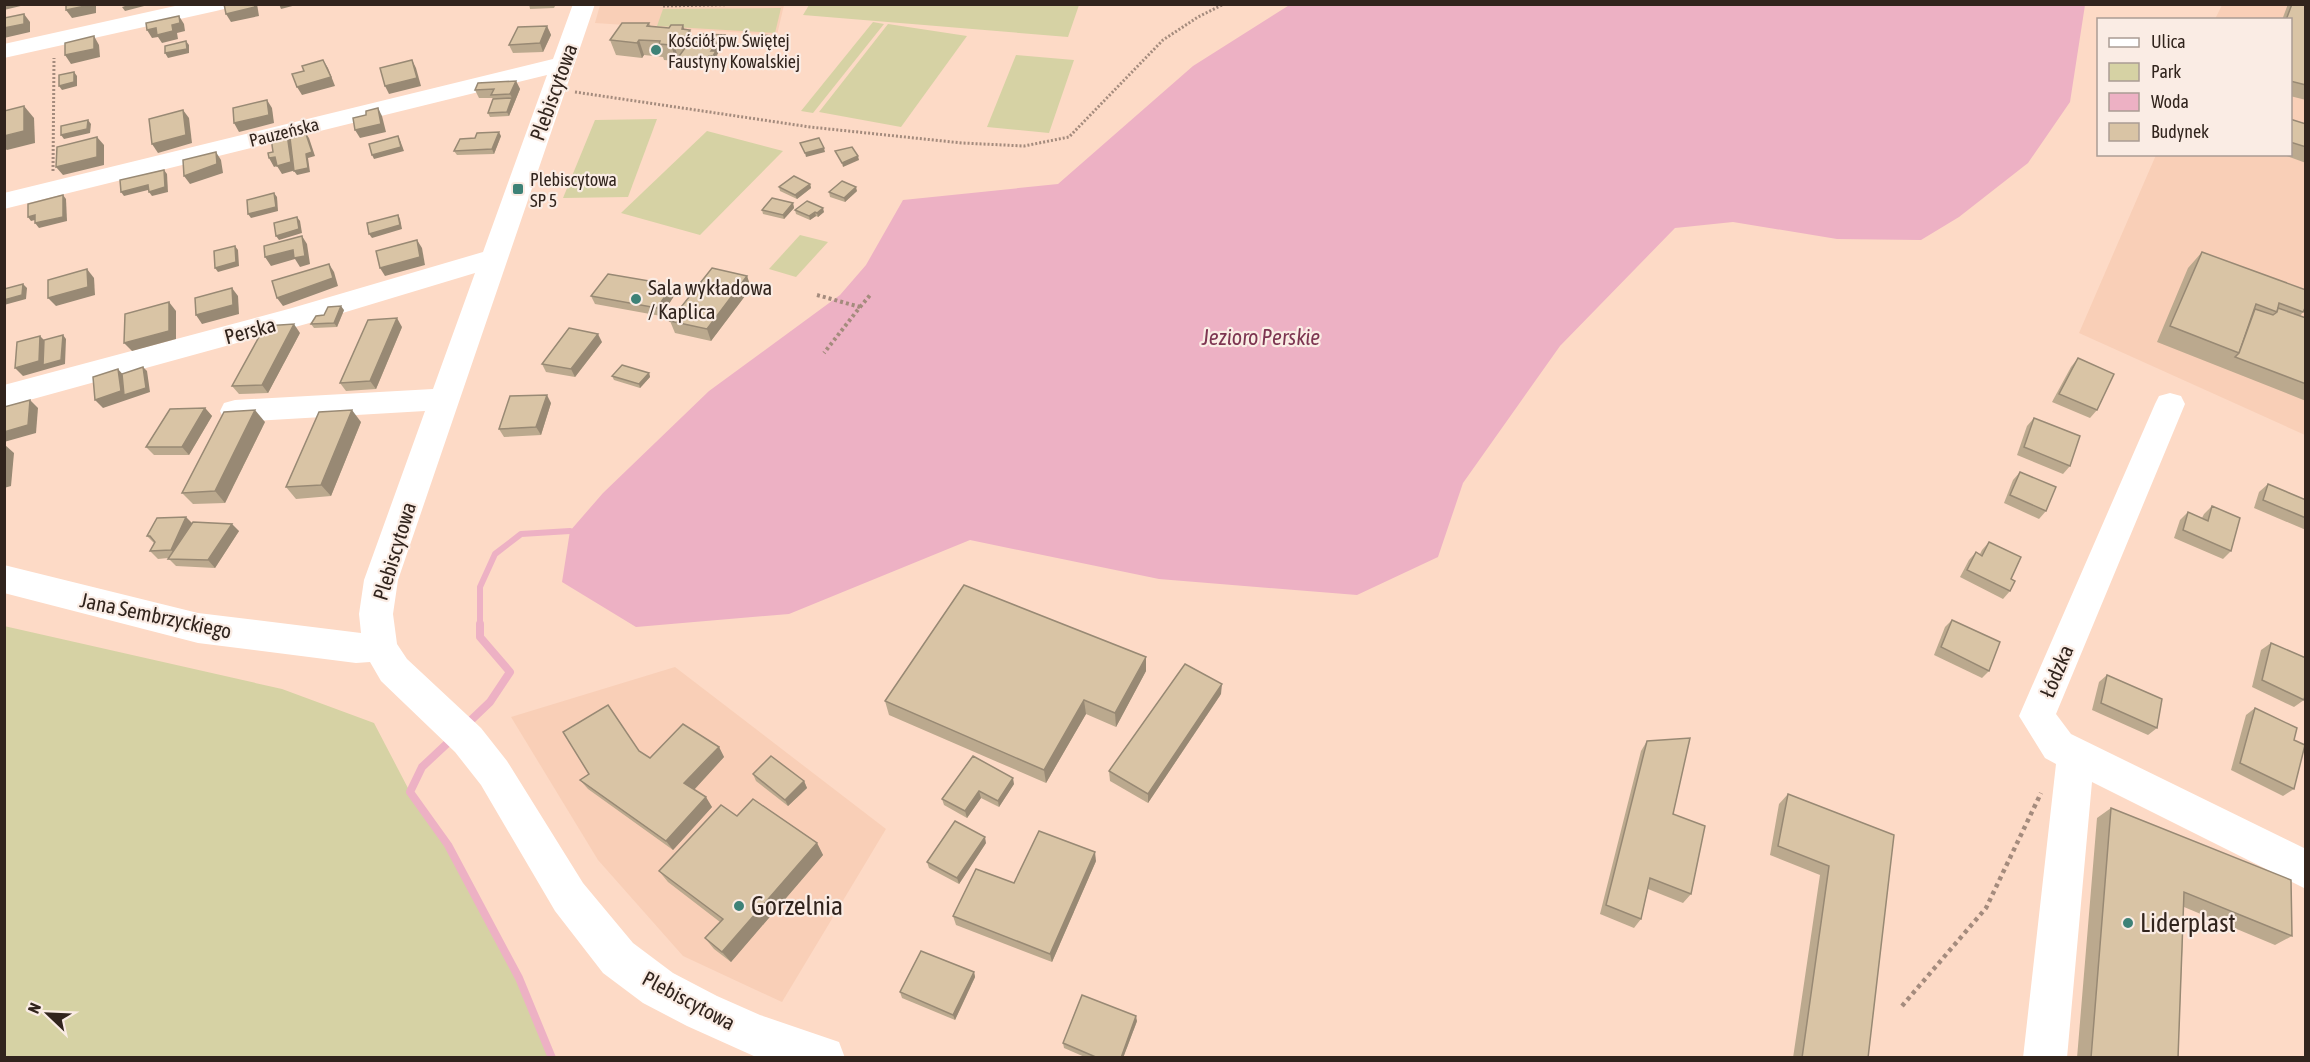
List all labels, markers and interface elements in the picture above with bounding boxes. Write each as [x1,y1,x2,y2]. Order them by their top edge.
legend [2097,18,2292,156]
place label: Kościół pw. Świętej Faustyny Kowalskiej [668,30,800,72]
text: Ulica [2151,31,2186,52]
street label: Plebiscytowa [524,40,582,144]
marker: Kościół pw. Świętej Faustyny Kowalskiej [649,43,663,57]
text: Park [2151,61,2181,82]
text: Woda [2151,91,2189,112]
street label: Pauzeńska [247,113,321,151]
text: Budynek [2151,121,2209,142]
place label: Plebiscytowa SP 5 [530,169,617,211]
marker: Plebiscytowa SP 5 [511,182,525,196]
place label: Sala wykładowa / Kaplica [648,275,772,323]
marker: Sala wykładowa / Kaplica [629,292,643,306]
street label: Perska [222,312,278,348]
water label: Jezioro Perskie [1201,324,1320,350]
street label: Plebiscytowa [368,499,420,603]
street label: Jana Sembrzyckiego [78,587,234,643]
street label: Łódzka [2034,641,2078,701]
place label: Gorzelnia [751,891,843,921]
marker: Gorzelnia [732,899,746,913]
place label: Liderplast [2140,908,2236,938]
marker: Liderplast [2121,916,2135,930]
street label: Plebiscytowa [639,966,739,1034]
north arrow [18,984,78,1044]
text: N [24,1000,44,1016]

